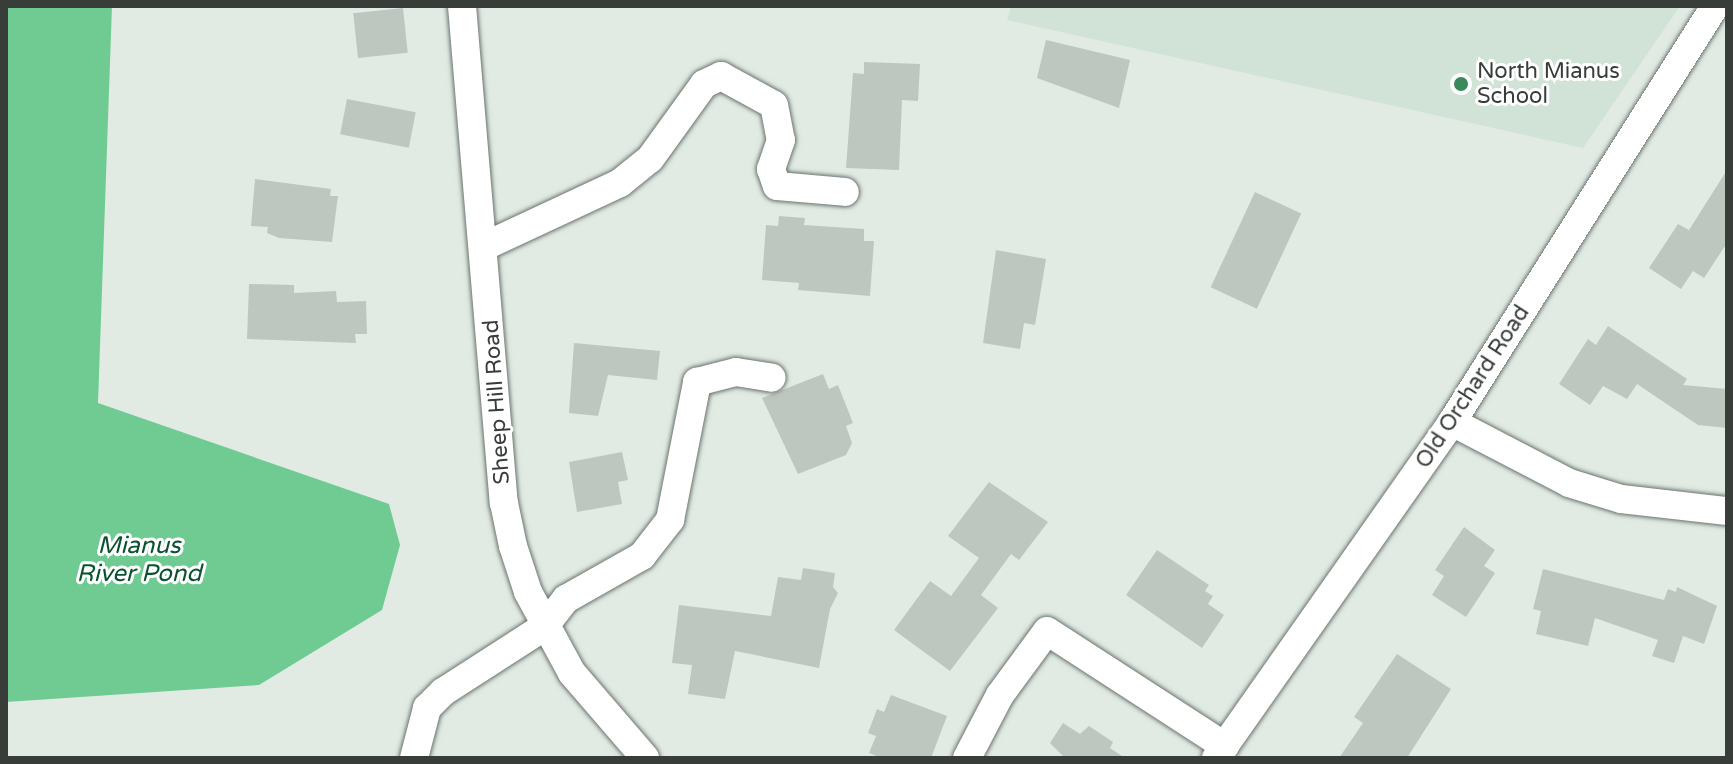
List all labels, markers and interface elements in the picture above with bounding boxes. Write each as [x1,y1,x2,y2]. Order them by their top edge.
place label: North Mianus School [1477,58,1620,110]
marker: North Mianus School [1452,75,1470,93]
street label: Old Orchard Road [1410,301,1536,473]
street label: Sheep Hill Road [478,319,516,485]
water label: Mianus River Pond [77,532,201,588]

